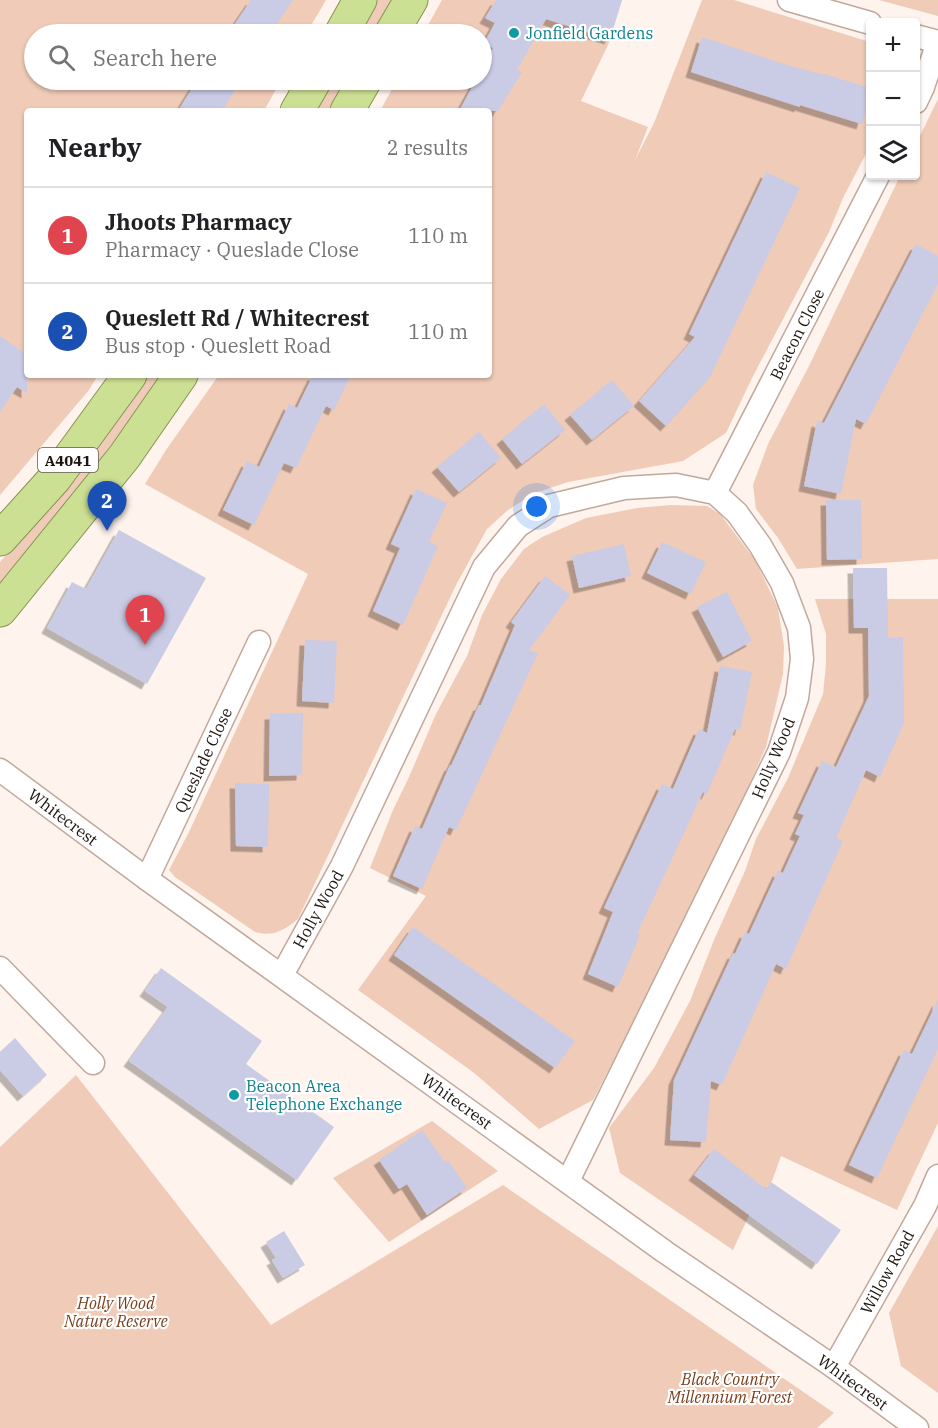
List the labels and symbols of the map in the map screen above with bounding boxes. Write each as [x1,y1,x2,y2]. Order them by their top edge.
place label: Jonfield Gardens [526,23,653,43]
marker: Jonfield Gardens [507,26,521,40]
street label: Beacon Close [765,285,829,383]
road number: A4041 [38,448,98,472]
pin: 2 [88,482,126,531]
your location [522,492,551,521]
pin: 1 [126,596,164,645]
street label: Queslade Close [170,704,236,816]
street label: Holly Wood [747,714,799,802]
street label: Whitecrest [24,784,102,850]
street label: Holly Wood [288,866,348,952]
street label: Whitecrest [418,1069,496,1133]
place label: Beacon Area Telephone Exchange [246,1076,402,1114]
marker: Beacon Area Telephone Exchange [227,1088,241,1102]
street label: Willow Road [856,1226,918,1318]
park label: Holly Wood Nature Reserve [63,1293,168,1331]
street label: Whitecrest [814,1350,892,1414]
park label: Black Country Millennium Forest [667,1369,794,1407]

